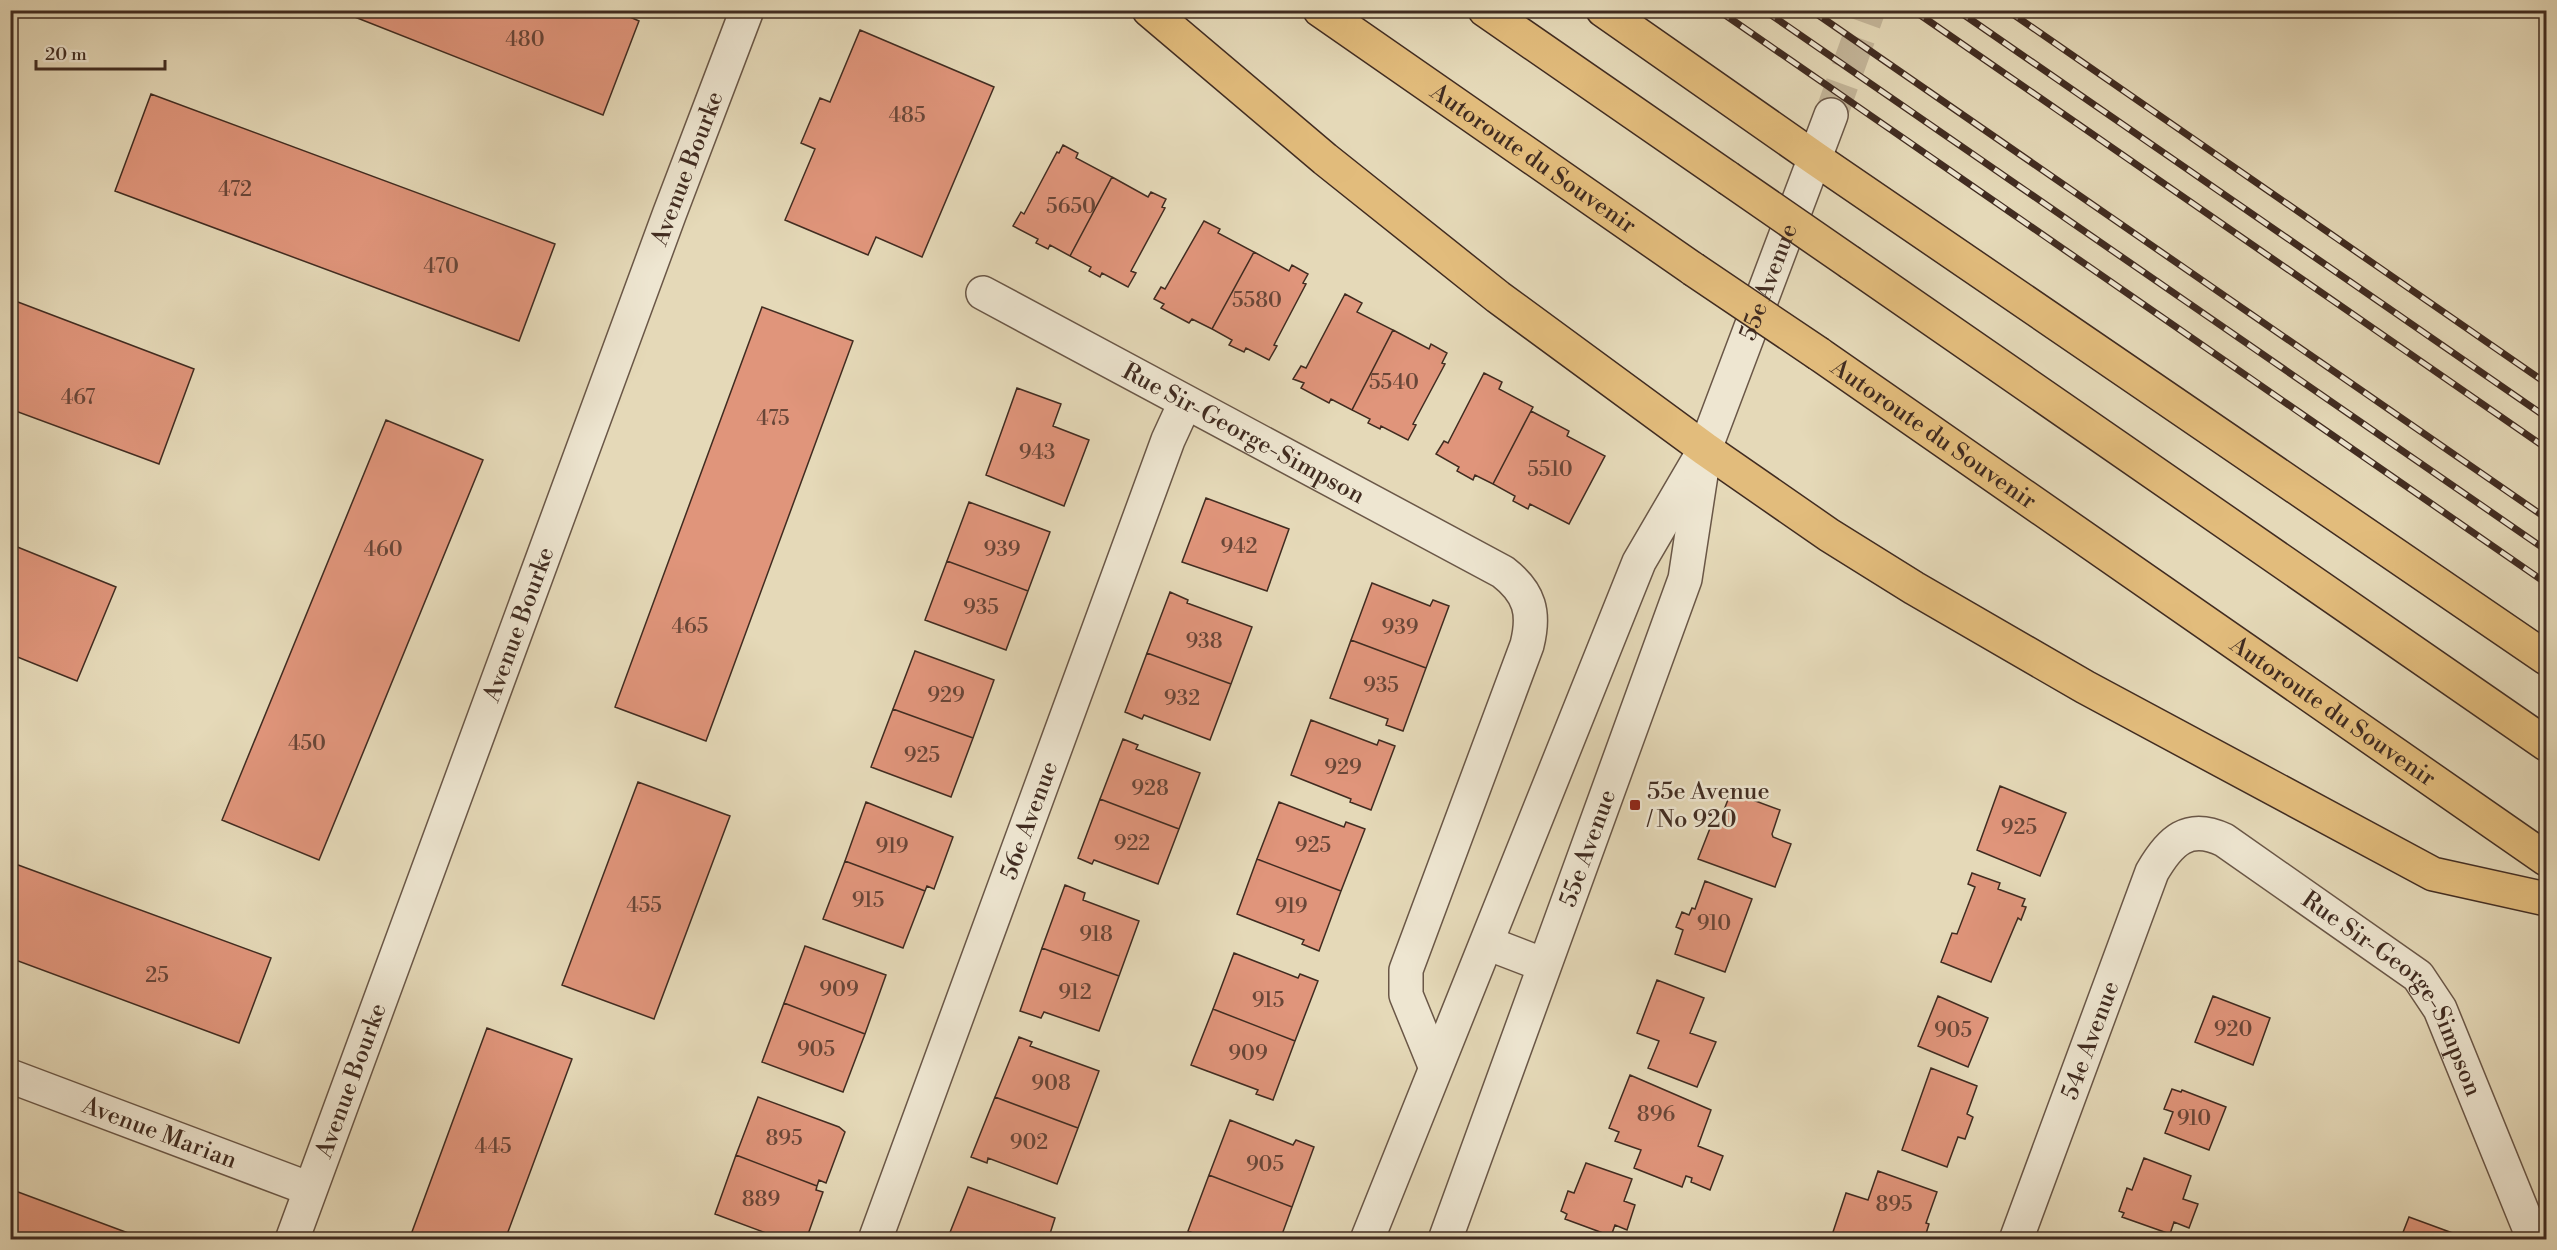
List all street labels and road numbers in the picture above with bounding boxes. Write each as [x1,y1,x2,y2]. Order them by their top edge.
street label: Autoroute du Souvenir [1423,77,1642,241]
street label: Avenue Bourke [645,87,731,251]
street label: 55e Avenue [1733,220,1805,345]
street label: Autoroute du Souvenir [1824,352,2042,517]
street label: Rue Sir-George-Simpson [1117,357,1370,511]
street label: Avenue Bourke [477,543,562,707]
street label: Autoroute du Souvenir [2223,629,2441,794]
street label: 56e Avenue [994,757,1065,884]
street label: 55e Avenue [1553,786,1623,911]
street label: Rue Sir-George-Simpson [2295,885,2488,1101]
street label: 54e Avenue [2055,977,2126,1104]
street label: Avenue Bourke [309,999,394,1163]
street label: Avenue Marian [77,1090,241,1176]

